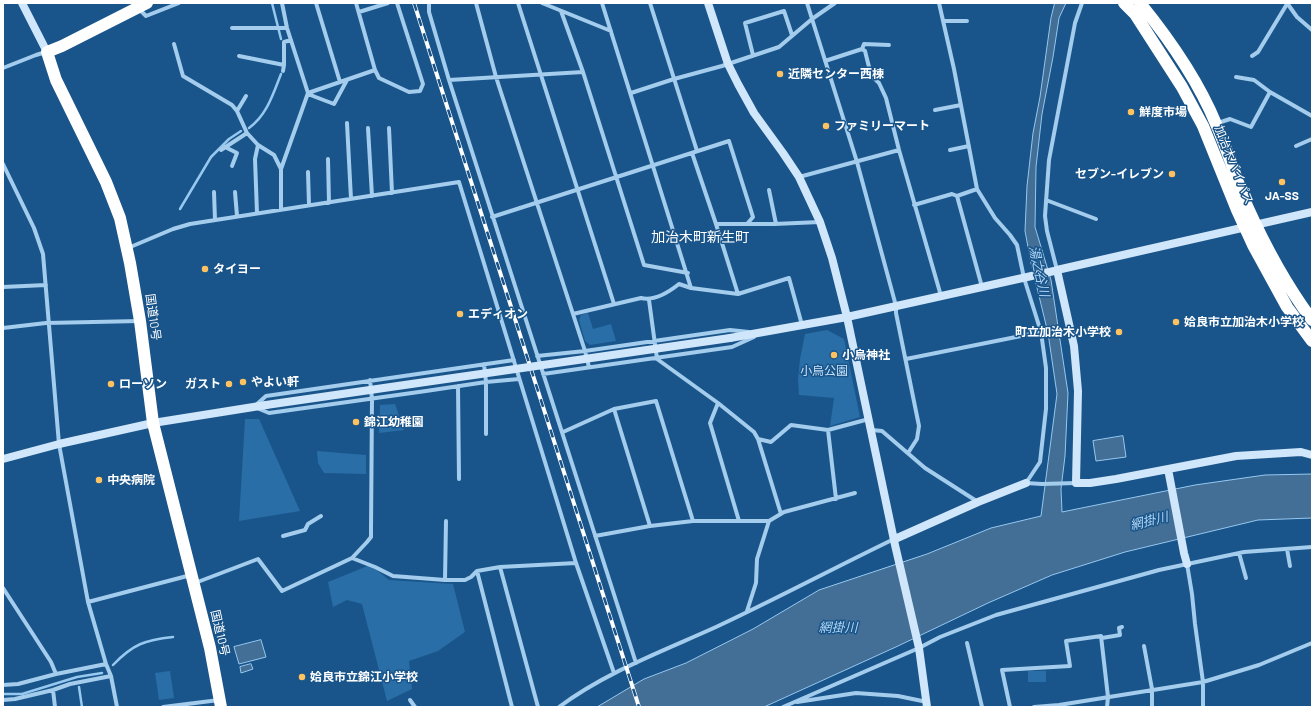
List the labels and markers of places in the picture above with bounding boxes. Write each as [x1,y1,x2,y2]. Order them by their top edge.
place label: 近隣センター西棟 [788,67,884,81]
marker: 近隣センター西棟 [775,69,785,79]
place label: 鮮度市場 [1139,105,1187,119]
marker: 鮮度市場 [1126,107,1136,117]
place label: ファミリーマート [834,119,930,133]
marker: ファミリーマート [821,121,831,131]
place label: セブン-イレブン [1075,167,1164,181]
marker: セブン-イレブン [1167,169,1177,179]
marker: JA-SS [1277,177,1287,187]
place label: JA-SS [1265,189,1299,203]
place label: タイヨー [213,262,261,276]
marker: タイヨー [200,264,210,274]
place label: エディオン [468,307,528,321]
marker: エディオン [455,309,465,319]
place label: 姶良市立加治木小学校 [1184,315,1304,329]
marker: 姶良市立加治木小学校 [1171,317,1181,327]
place label: 町立加治木小学校 [1015,325,1111,339]
marker: 町立加治木小学校 [1114,327,1124,337]
place label: 小烏神社 [842,348,890,362]
marker: 小烏神社 [829,350,839,360]
place label: やよい軒 [251,375,299,389]
place label: ローソン [119,377,167,391]
place label: ガスト [185,377,221,391]
marker: やよい軒 [238,377,248,387]
marker: ローソン [106,379,116,389]
marker: ガスト [224,379,234,389]
place label: 錦江幼稚園 [364,415,424,429]
marker: 錦江幼稚園 [351,417,361,427]
place label: 中央病院 [107,473,155,487]
marker: 中央病院 [94,475,104,485]
place label: 姶良市立錦江小学校 [310,670,418,684]
marker: 姶良市立錦江小学校 [297,672,307,682]

